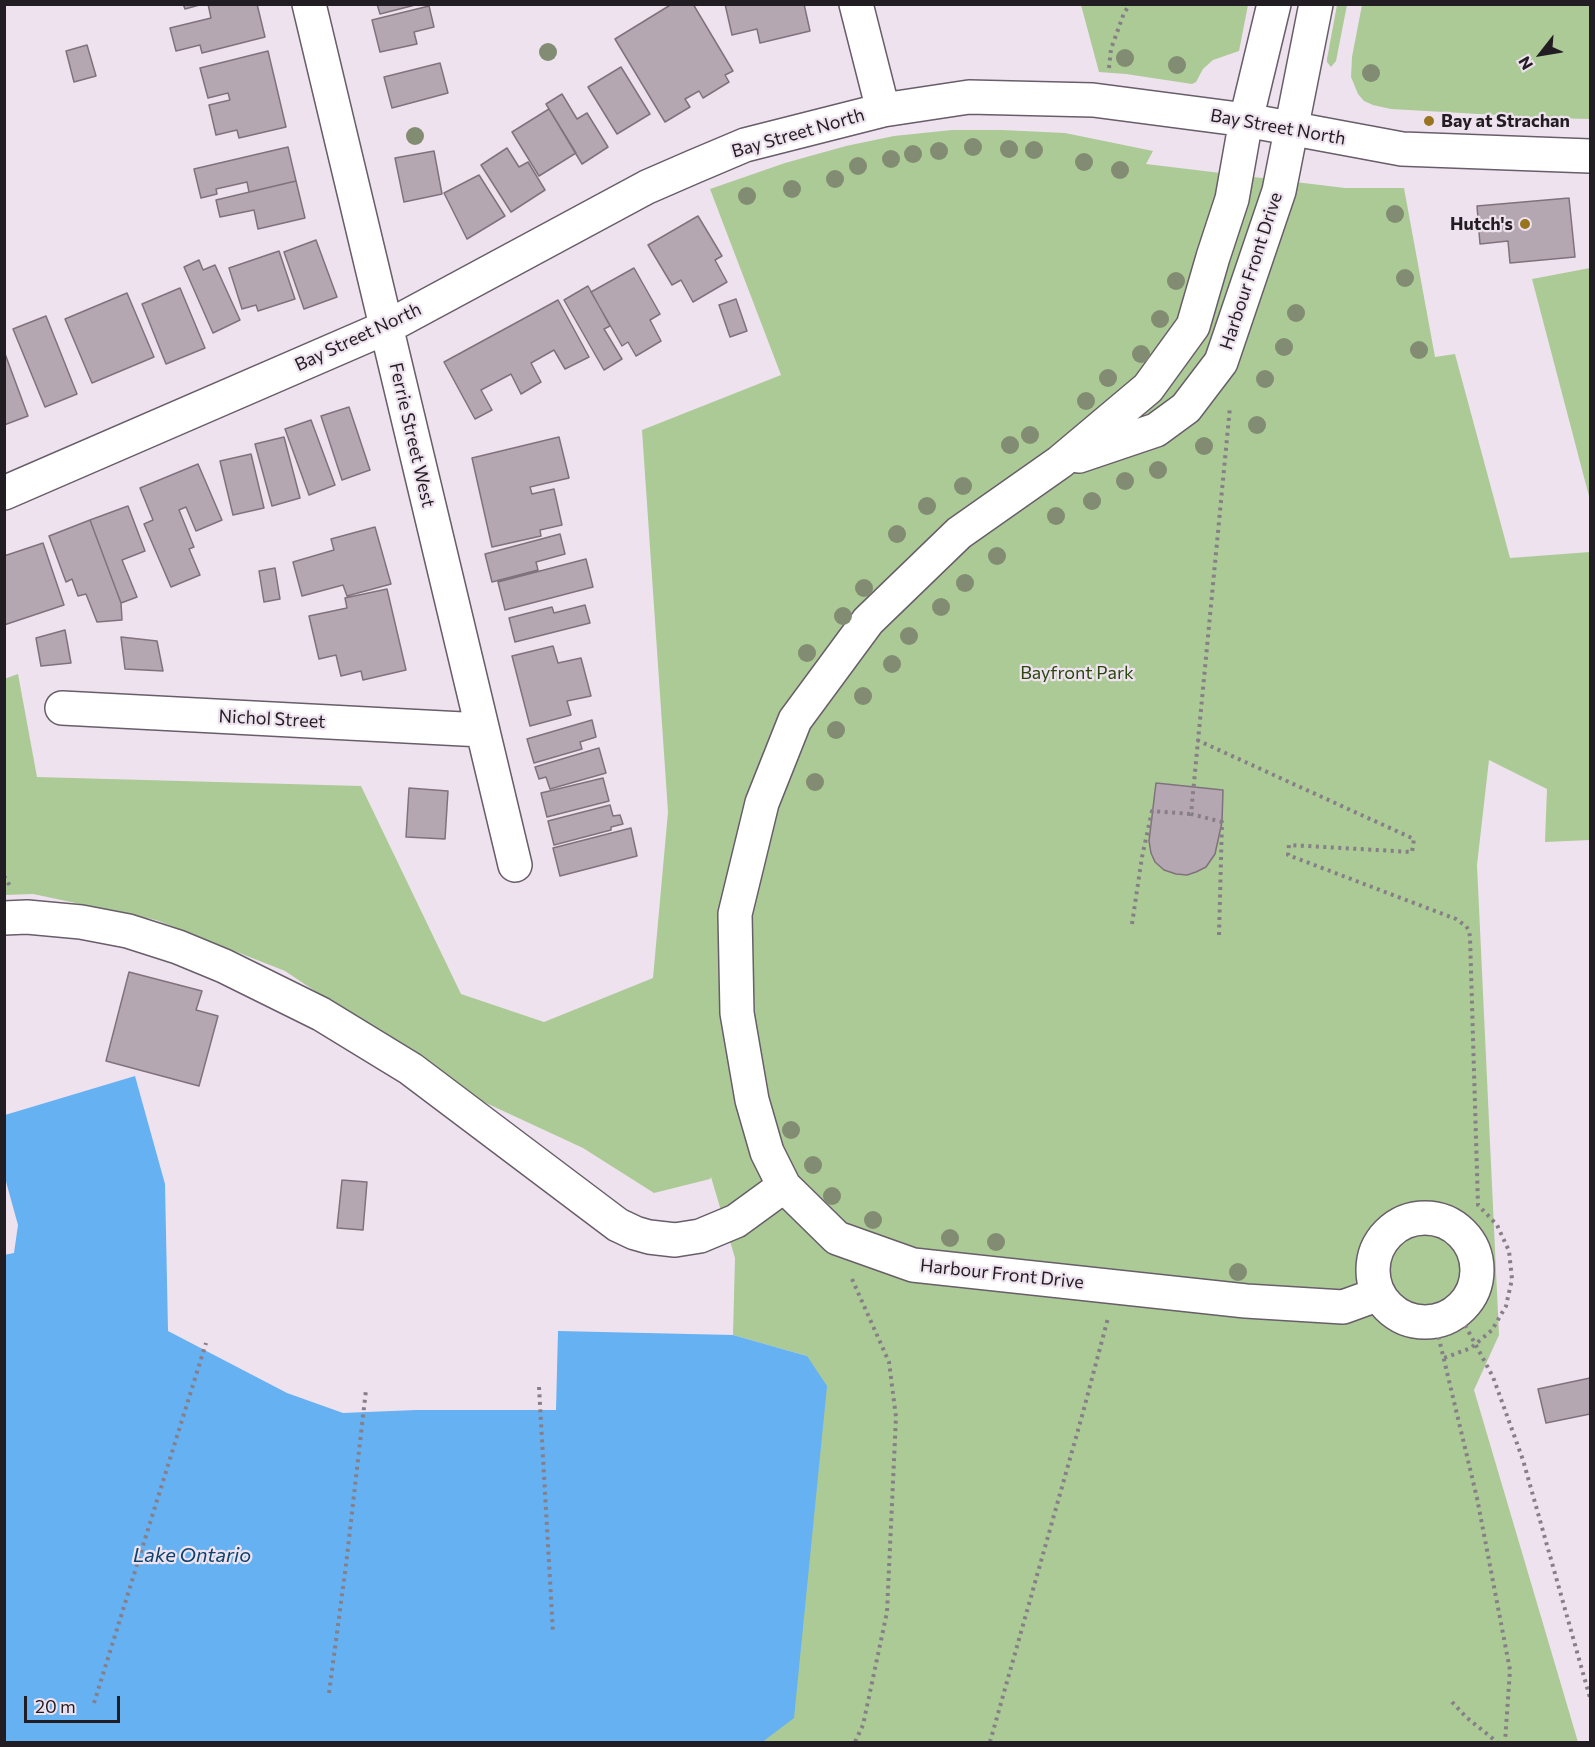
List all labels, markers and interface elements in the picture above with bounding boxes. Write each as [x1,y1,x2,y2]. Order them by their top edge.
north arrow [1511,24,1571,84]
text: N [1514,53,1536,74]
street label: Bay Street North [729,104,867,162]
street label: Bay Street North [1209,104,1347,150]
place label: Bay at Strachan [1441,110,1570,132]
marker: Bay at Strachan [1422,114,1436,128]
street label: Harbour Front Drive [1215,189,1287,353]
place label: Hutch's [1450,213,1513,235]
marker: Hutch's [1518,217,1532,231]
street label: Bay Street North [291,298,425,376]
street label: Ferrie Street West [385,361,439,509]
park label: Bayfront Park [1020,662,1134,684]
street label: Nichol Street [218,705,326,733]
street label: Harbour Front Drive [919,1255,1085,1293]
water label: Lake Ontario [133,1543,251,1567]
scale bar [27,1684,123,1722]
text: 20 m [35,1695,76,1717]

